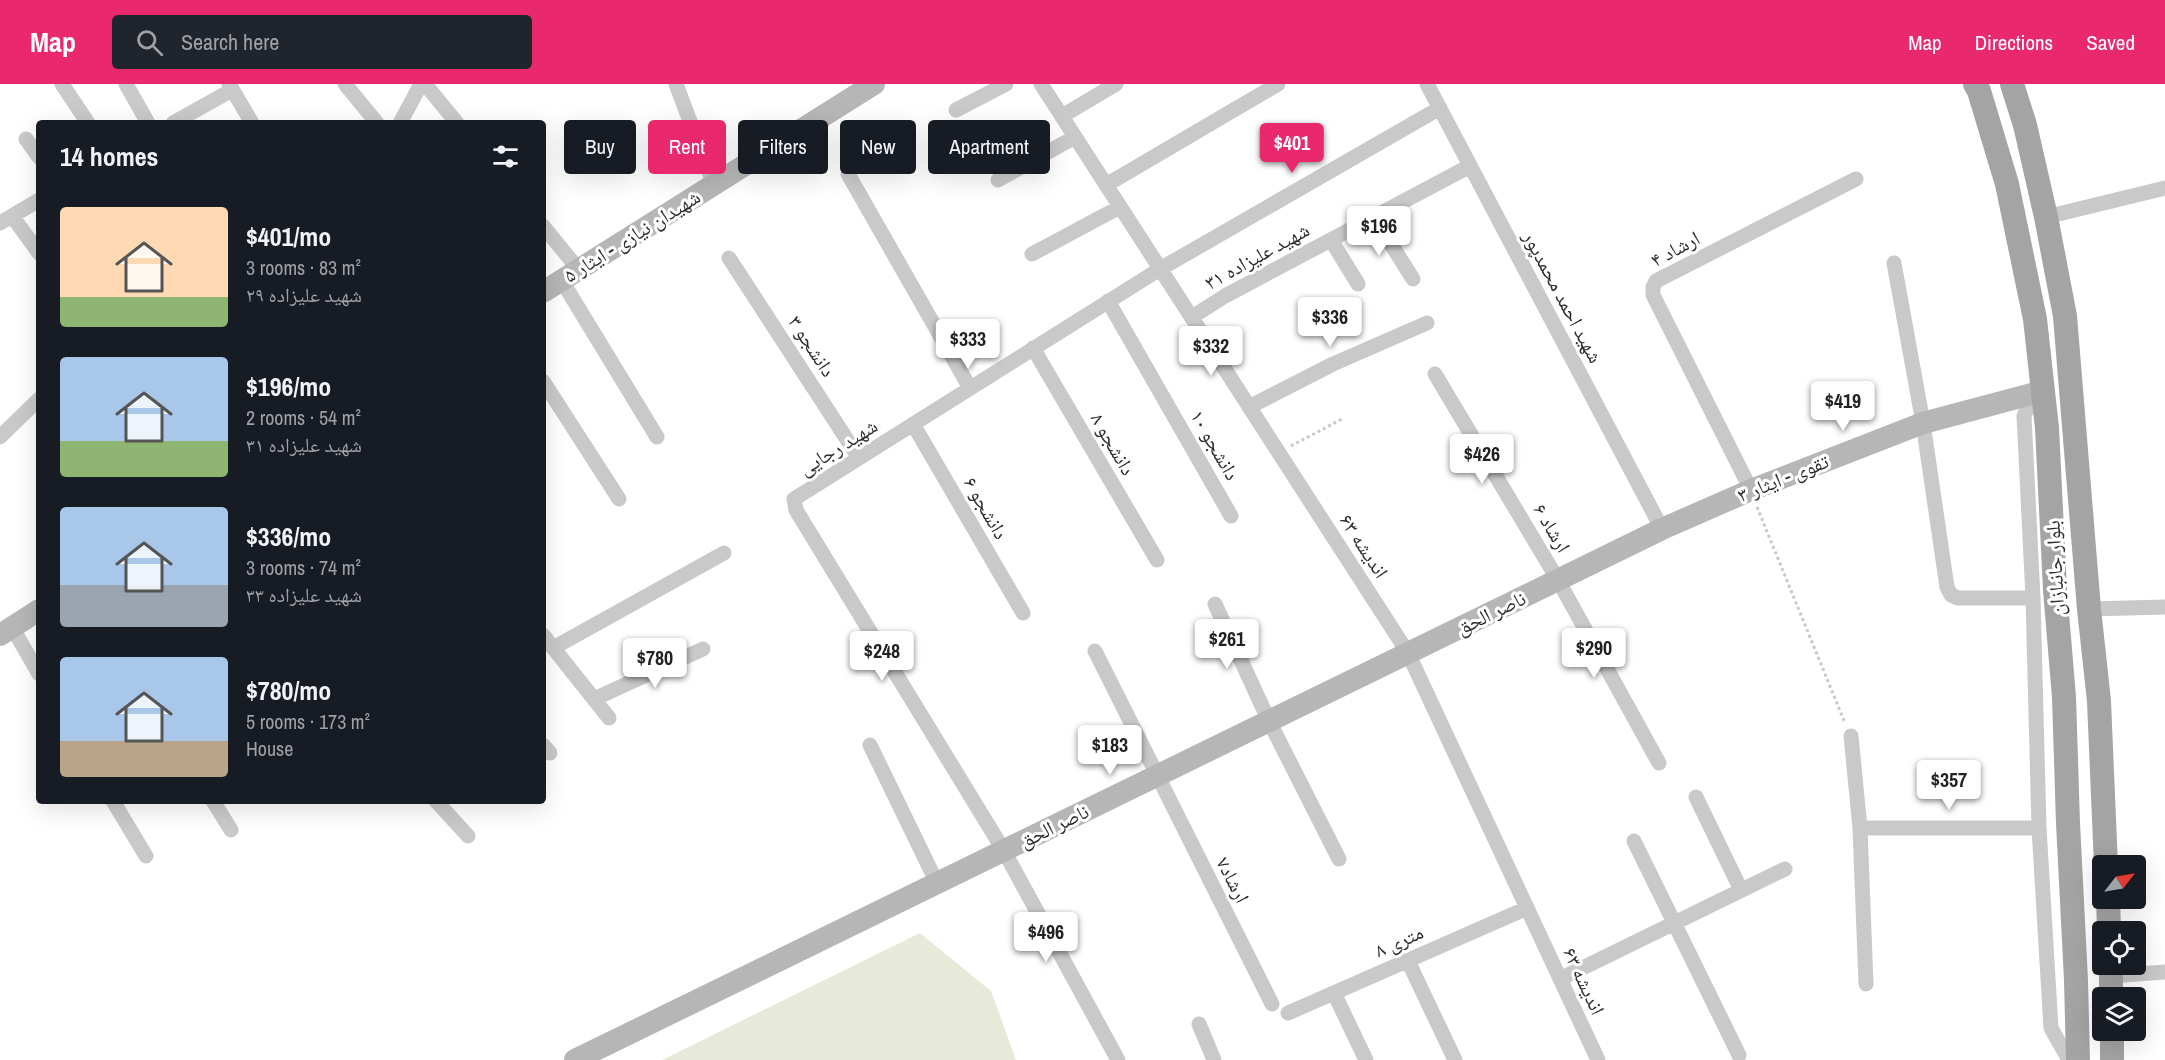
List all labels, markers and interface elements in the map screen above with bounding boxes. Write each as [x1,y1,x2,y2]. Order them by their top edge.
search box [112,15,532,69]
text: Map [30,23,76,61]
icon: search [133,26,166,59]
text: Search here [181,27,279,57]
text: Map [1908,28,1942,57]
text: Directions [1975,28,2053,57]
text: Saved [2086,28,2135,57]
chip: Buy [564,120,636,174]
chip: Rent [648,120,726,174]
chip: Filters [738,120,828,174]
chip: New [840,120,916,174]
chip: Apartment [928,120,1050,174]
pin: $401 [1256,123,1328,174]
text: $401 [1274,129,1310,156]
text: 14 homes [60,139,158,174]
icon: filters [489,140,522,173]
street label: شهیدان نیازی - ایثار ۵ [558,183,705,288]
pin: $196 [1343,206,1415,257]
text: $196 [1361,212,1397,239]
street label: شهید علیزاده ۳۱ [1199,216,1314,295]
text: $401/mo [246,219,331,254]
street label: ارشاد ۴ [1645,224,1704,273]
street label: شهید احمد محمدپور [1517,225,1610,368]
icon: home [108,231,180,303]
text: 3 rooms · 83 m² [246,254,361,281]
text: شهید علیزاده ۲۹ [246,281,362,308]
pin: $336 [1294,297,1366,348]
text: $336 [1312,303,1348,330]
street label: دانشجو ۳ [783,310,842,382]
pin: $333 [932,319,1004,370]
text: $333 [950,325,986,352]
pin: $332 [1175,326,1247,377]
text: $332 [1193,332,1229,359]
text: $196/mo [246,369,331,404]
icon: home [108,381,180,453]
pin: $419 [1807,381,1879,432]
text: $419 [1825,387,1861,414]
text: 2 rooms · 54 m² [246,404,361,431]
street label: دانشجو ۱۰ [1184,405,1246,485]
street label: دانشجو ۸ [1085,408,1142,480]
street label: شهید رجایی [793,412,882,481]
text: شهید علیزاده ۳۱ [246,431,362,458]
pin: $426 [1446,434,1518,485]
text: $426 [1464,440,1500,467]
street label: تقوی - ایثار ۳ [1733,447,1833,508]
street label: دانشجو ۶ [958,472,1015,544]
street label: ارشاد ۶ [1527,498,1578,557]
street label: اندیشه ۶۳ [1334,508,1395,583]
text: $336/mo [246,519,331,554]
street label: بلوار جانبازان [2039,520,2070,616]
icon: home [108,531,180,603]
text: 3 rooms · 74 m² [246,554,361,581]
text: شهید علیزاده ۳۳ [246,581,362,608]
street label: ناصر الحق [1452,584,1530,641]
pin: $261 [1191,619,1263,670]
text: $261 [1209,625,1245,652]
pin: $290 [1558,628,1630,679]
pin: $248 [846,631,918,682]
text: $290 [1576,634,1612,661]
text: $248 [864,637,900,664]
pin: $780 [619,638,691,689]
text: $780 [637,644,673,671]
text: $780/mo [246,673,331,708]
icon: home [108,681,180,753]
text: 5 rooms · 173 m² [246,708,370,735]
pin: $183 [1074,725,1146,776]
text: $183 [1092,731,1128,758]
text: House [246,735,293,762]
pin: $357 [1913,760,1985,811]
text: $357 [1931,766,1967,793]
street label: ناصر الحق [1015,797,1093,854]
street label: ارشاد۷ [1211,852,1256,907]
north arrow [2092,855,2146,909]
map controls [2092,855,2146,1041]
pin: $496 [1010,912,1082,963]
text: $496 [1028,918,1064,945]
street label: ۸ متری [1370,918,1427,963]
button: locate [2092,921,2146,975]
street label: اندیشه ۶۳ [1557,943,1612,1019]
button: layers [2092,987,2146,1041]

